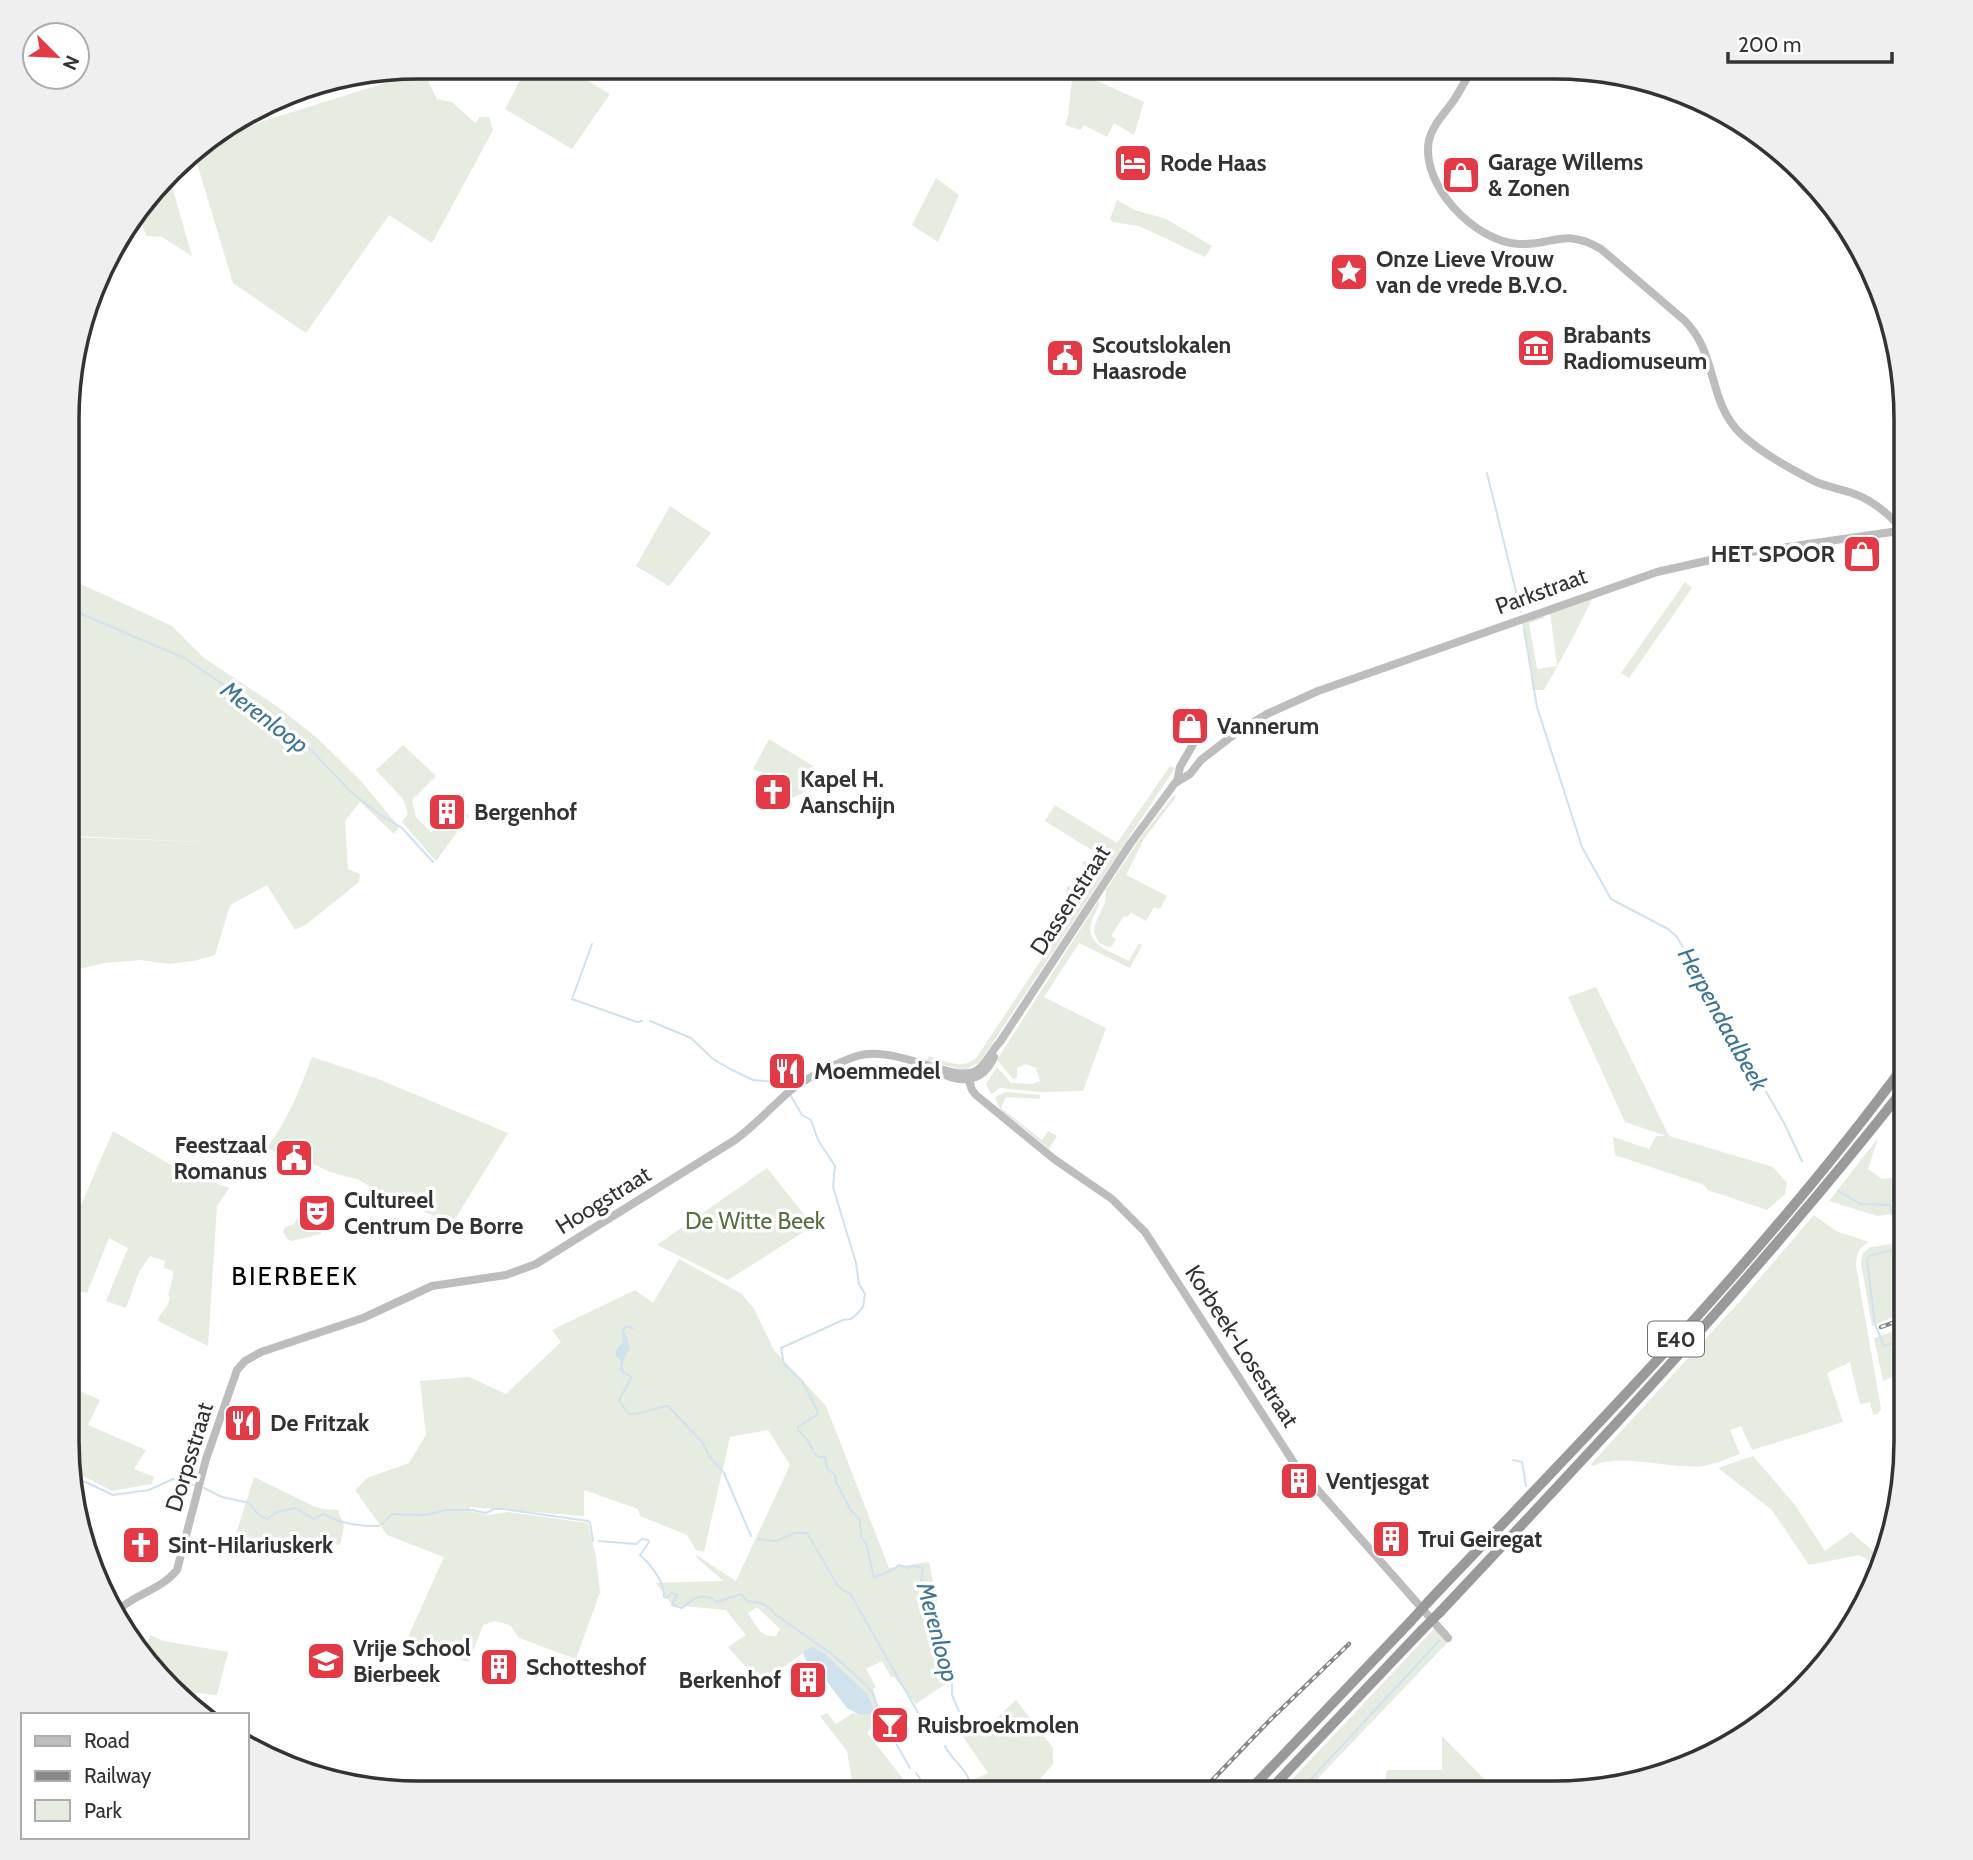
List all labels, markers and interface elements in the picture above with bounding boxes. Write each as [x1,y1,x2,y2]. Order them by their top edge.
north arrow [21,21,91,91]
scale bar [1728,21,1892,65]
text: 200 m [1738,32,1801,57]
text: N [58,52,84,74]
hotel icon: Rode Haas [1112,142,1154,184]
place label: Garage Willems & Zonen [1488,148,1643,202]
place label: Rode Haas [1160,149,1267,177]
shop icon: Garage Willems & Zonen [1440,154,1482,196]
place label: Onze Lieve Vrouw van de vrede B.V.O. [1376,245,1567,299]
place icon: Onze Lieve Vrouw van de vrede B.V.O. [1328,251,1370,293]
place label: Brabants Radiomuseum [1563,321,1707,375]
museum icon: Brabants Radiomuseum [1515,327,1557,369]
place label: Scoutslokalen Haasrode [1092,331,1231,385]
public building icon: Scoutslokalen Haasrode [1044,337,1086,379]
shop icon: HET SPOOR [1841,533,1883,575]
place label: HET SPOOR [1711,540,1836,568]
street label: Parkstraat [1491,561,1591,620]
water label: Merenloop [215,674,314,759]
shop icon: Vannerum [1169,705,1211,747]
place label: Vannerum [1217,712,1319,740]
place label: Kapel H. Aanschijn [800,765,895,819]
church icon: Kapel H. Aanschijn [752,771,794,813]
building icon: Bergenhof [426,791,468,833]
place label: Bergenhof [474,798,577,826]
street label: Dassenstraat [1024,840,1116,960]
water label: Herpendaalbeek [1672,942,1775,1096]
restaurant icon: Moemmedel [766,1050,808,1092]
place label: Moemmedel [814,1057,941,1085]
place label: Feestzaal Romanus [173,1131,267,1185]
public building icon: Feestzaal Romanus [273,1137,315,1179]
street label: Hoogstraat [550,1160,656,1240]
place label: Cultureel Centrum De Borre [344,1186,523,1240]
theatre icon: Cultureel Centrum De Borre [296,1192,338,1234]
park label: De Witte Beek [685,1207,826,1235]
district label: BIERBEEK [231,1260,359,1292]
street label: Korbeek-Losestraat [1179,1260,1305,1432]
road number: E40 [1648,1322,1704,1356]
street label: Dorpsstraat [159,1399,219,1515]
restaurant icon: De Fritzak [222,1402,264,1444]
place label: De Fritzak [270,1409,370,1437]
building icon: Ventjesgat [1278,1460,1320,1502]
place label: Ventjesgat [1326,1467,1429,1495]
building icon: Trui Geiregat [1370,1518,1412,1560]
church icon: Sint-Hilariuskerk [120,1524,162,1566]
place label: Trui Geiregat [1418,1525,1542,1553]
place label: Sint-Hilariuskerk [168,1531,334,1559]
water label: Merenloop [911,1578,965,1685]
place label: Vrije School Bierbeek [353,1634,471,1688]
school or university icon: Vrije School Bierbeek [305,1640,347,1682]
building icon: Schotteshof [478,1646,520,1688]
place label: Schotteshof [526,1653,646,1681]
building icon: Berkenhof [787,1659,829,1701]
place label: Berkenhof [678,1666,781,1694]
bar icon: Ruisbroekmolen [869,1704,911,1746]
place label: Ruisbroekmolen [917,1711,1079,1739]
legend [21,1713,248,1839]
text: Road [84,1728,130,1753]
text: Railway [84,1763,152,1788]
text: Park [84,1798,122,1823]

